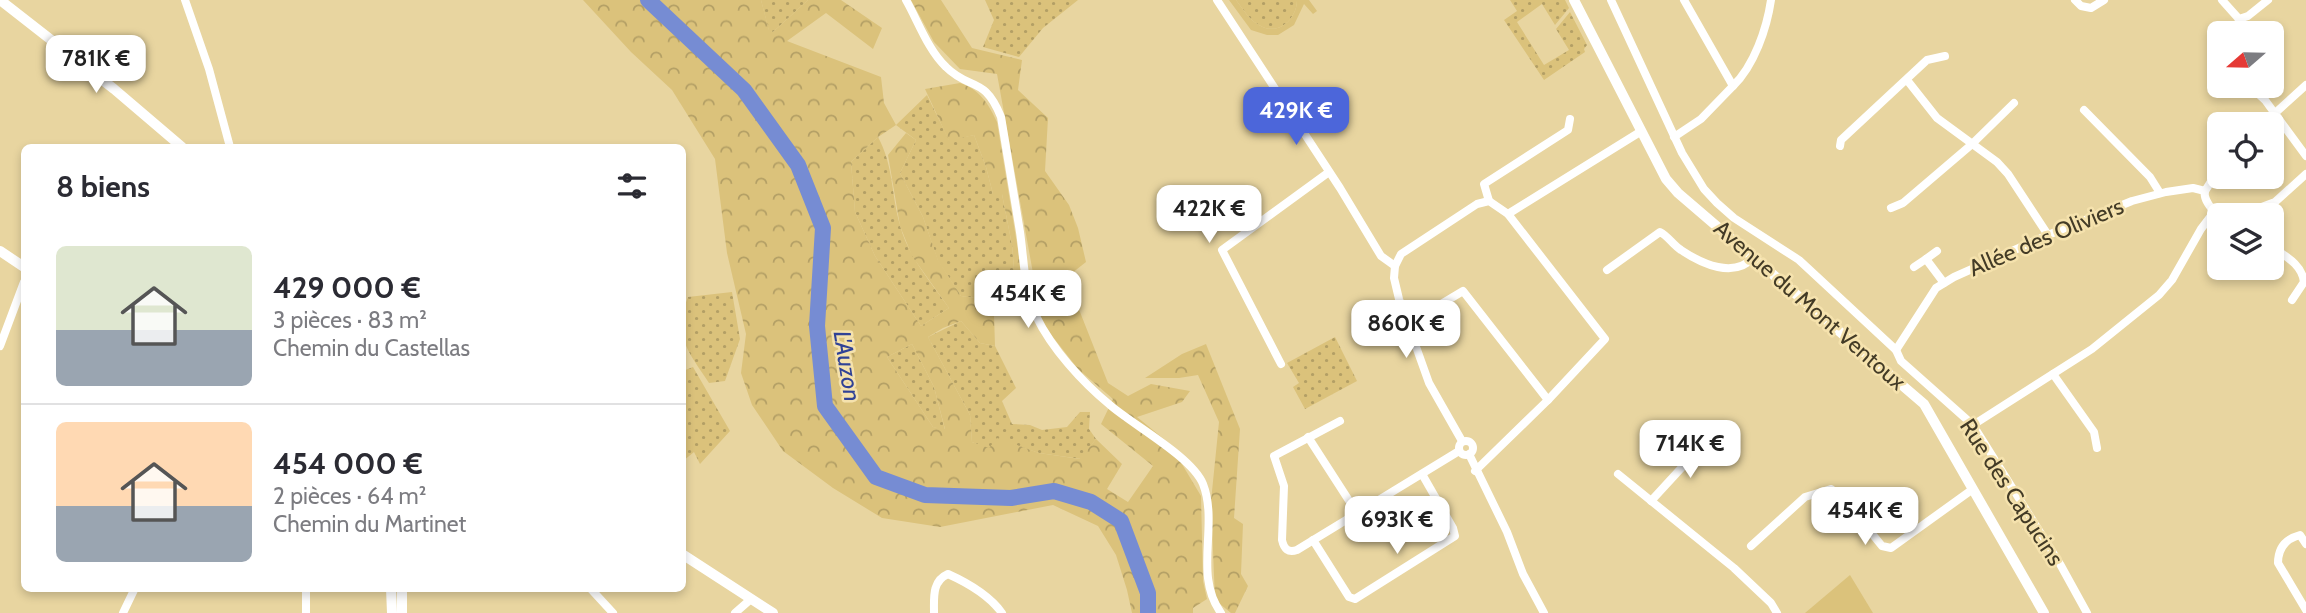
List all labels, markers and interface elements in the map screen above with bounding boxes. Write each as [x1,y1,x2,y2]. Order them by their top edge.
north arrow [2207,21,2284,98]
map controls [2207,21,2284,280]
pin: 781K € [39,36,153,95]
text: 781K € [62,44,130,72]
pin: 429K € [1239,88,1353,147]
text: 429K € [1259,96,1333,124]
button: locate [2207,112,2284,189]
icon: filters [613,167,651,205]
text: 8 biens [56,168,150,205]
pin: 422K € [1152,186,1266,245]
street label: Allée des Oliviers [1964,192,2128,282]
text: 422K € [1173,194,1245,222]
button: layers [2207,203,2284,280]
street label: Avenue du Mont Ventoux [1708,214,1912,396]
text: 429 000 € [273,269,421,306]
pin: 454K € [971,270,1085,330]
icon: home [112,274,196,358]
text: 454K € [990,279,1066,307]
pin: 860K € [1349,300,1463,360]
text: 3 pièces · 83 m² [273,306,427,334]
text: 860K € [1367,309,1445,337]
water label: L'Auzon [828,328,867,403]
text: Chemin du Castellas [273,334,470,362]
street label: Rue des Capucins [1954,413,2070,571]
pin: 714K € [1633,420,1747,480]
text: 714K € [1656,429,1724,457]
text: 454 000 € [273,445,423,482]
icon: home [112,450,196,534]
text: 2 pièces · 64 m² [273,482,426,510]
pin: 454K € [1808,488,1922,547]
pin: 693K € [1340,496,1454,556]
text: 454K € [1827,496,1903,524]
text: 693K € [1361,505,1433,533]
text: Chemin du Martinet [273,510,466,538]

